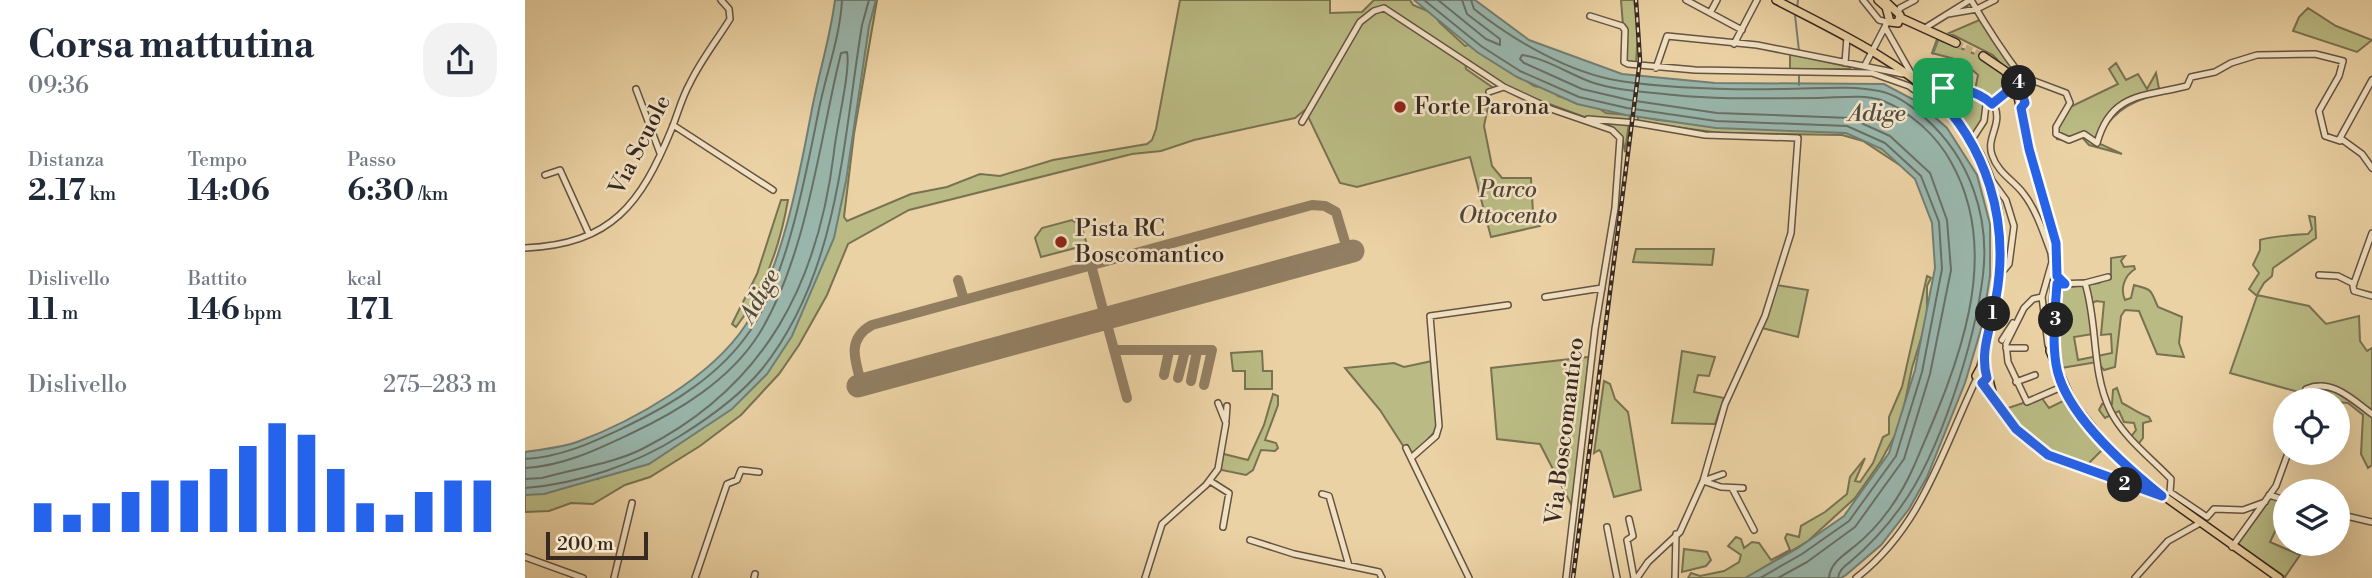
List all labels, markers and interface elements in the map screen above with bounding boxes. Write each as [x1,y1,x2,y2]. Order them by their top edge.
text: Corsa mattutina [28,22,314,69]
button: share [423,23,497,97]
pin [1913,58,1973,118]
pin: 4 [2001,66,2037,100]
icon: arrive [1924,69,1962,107]
text: 4 [2012,70,2025,94]
text: 09:36 [28,72,89,100]
street label: Via Scuole [602,90,677,201]
place label: Forte Parona [1414,93,1550,121]
marker: Forte Parona [1392,99,1408,115]
water label: Adige [1845,99,1906,129]
text: Distanza [28,148,104,172]
text: Tempo [188,148,247,172]
text: Passo [347,148,396,172]
text: 2.17 [28,172,86,210]
text: 14:06 [188,172,270,210]
text: 6:30 [347,172,414,210]
park label: Parco Ottocento [1459,176,1557,230]
text: km [86,182,116,206]
text: /km [414,182,448,206]
place label: Pista RC Boscomantico [1074,215,1224,269]
marker: Pista RC Boscomantico [1053,234,1069,250]
water label: Adige [731,264,787,331]
text: Dislivello [28,267,110,291]
text: Battito [188,267,247,291]
text: kcal [347,267,382,291]
text: 11 [28,291,58,329]
text: 146 [188,291,240,329]
text: 171 [347,291,393,329]
pin: 1 [1975,296,2011,332]
text: m [58,301,78,325]
text: bpm [240,301,282,325]
text: 1 [1988,301,1997,325]
pin: 3 [2039,302,2073,338]
text: 3 [2050,307,2061,331]
street label: Via Boscomantico [1539,336,1590,527]
text: Dislivello [28,371,127,399]
text: 275–283 m [383,371,497,399]
map controls [2273,388,2350,556]
button: locate [2273,388,2350,465]
pin: 2 [2107,468,2143,503]
text: 2 [2119,472,2130,496]
button: layers [2273,479,2350,556]
scale bar [546,529,647,561]
text: 200 m [557,532,614,556]

